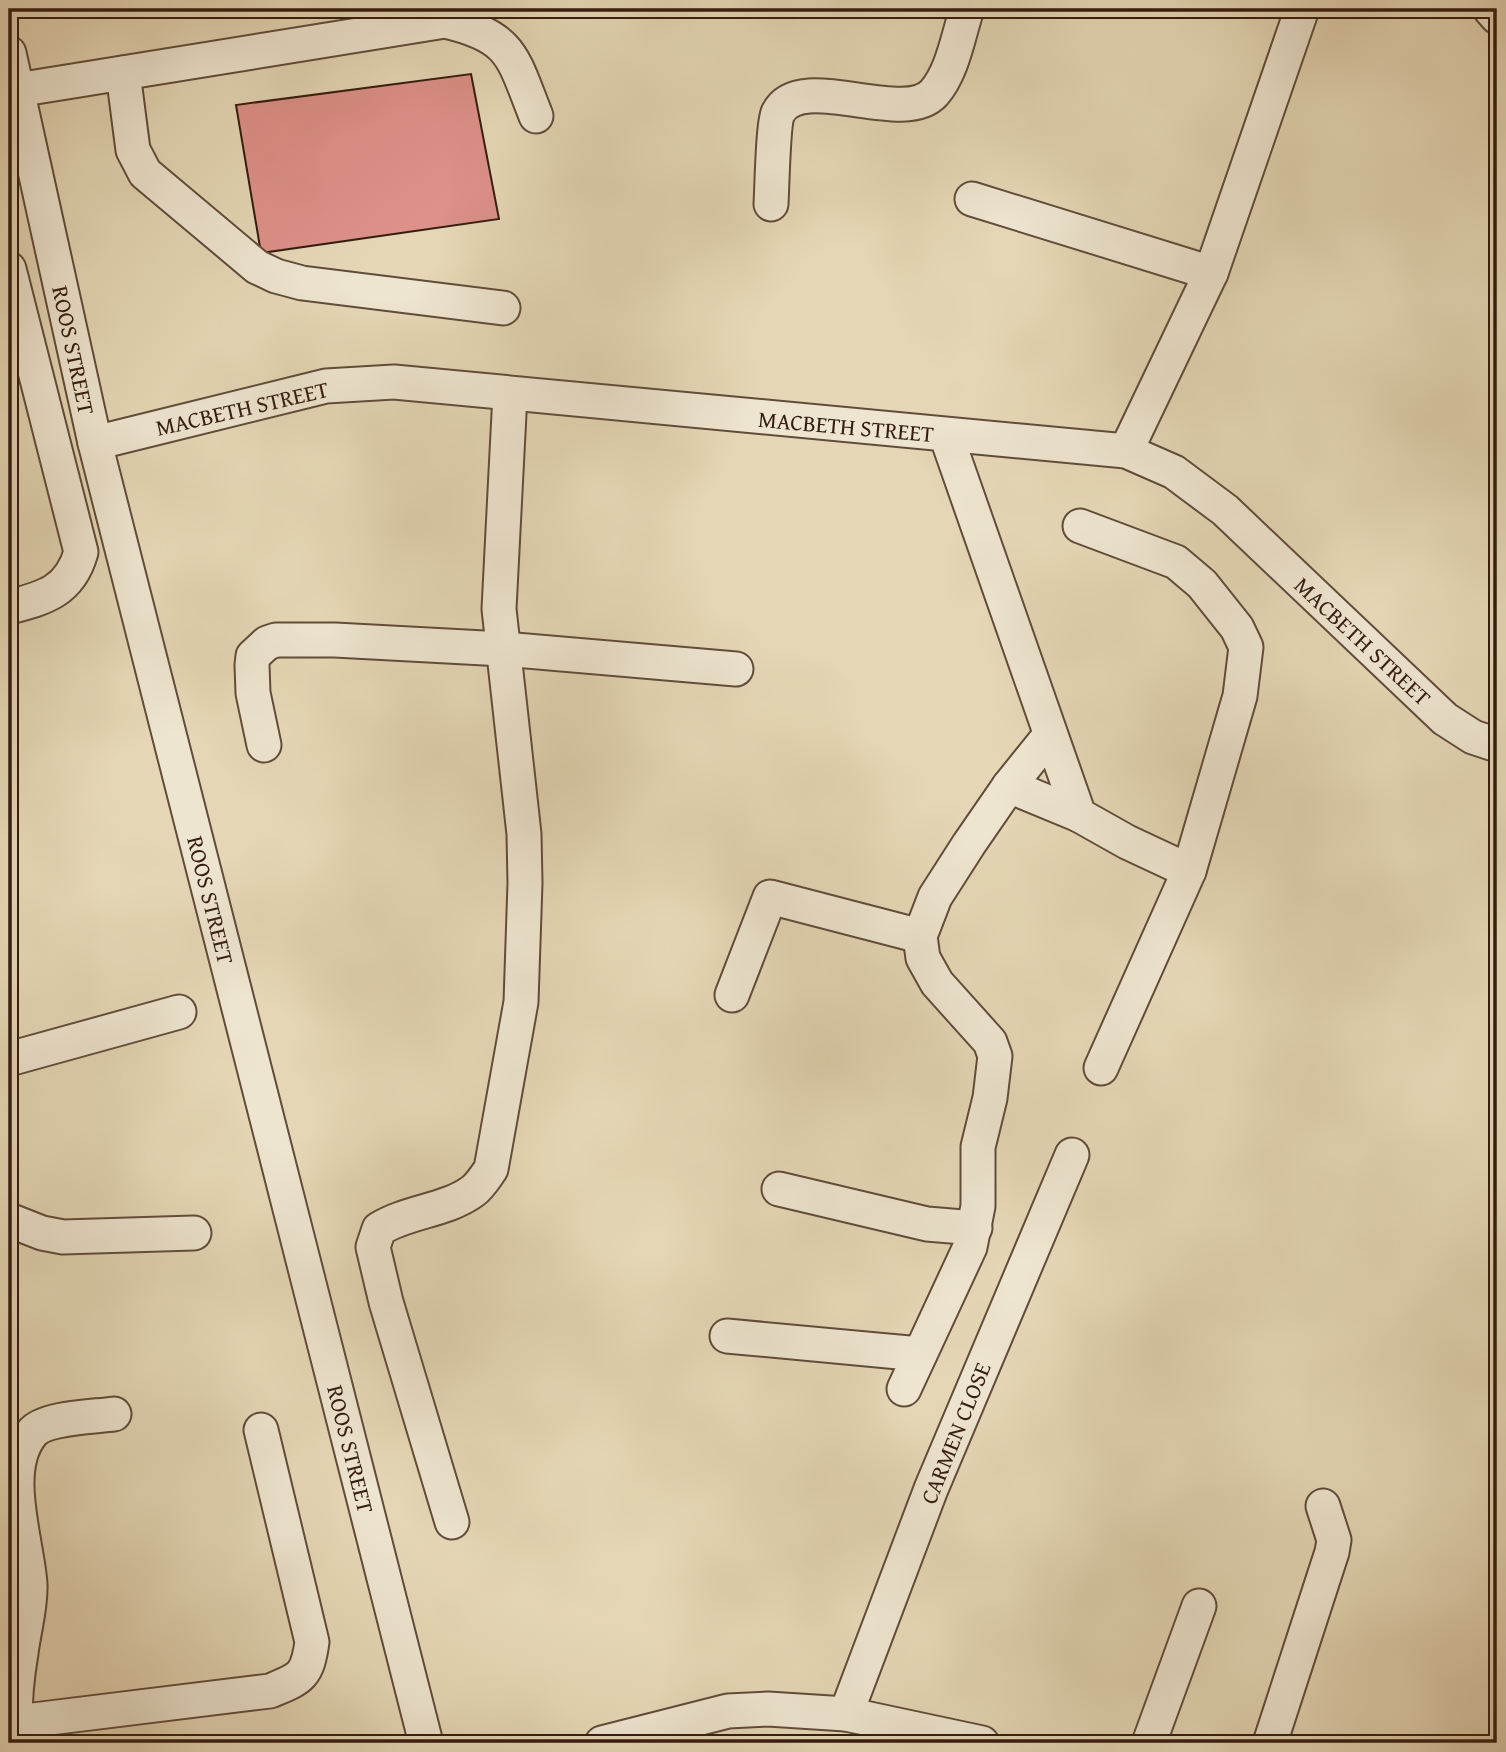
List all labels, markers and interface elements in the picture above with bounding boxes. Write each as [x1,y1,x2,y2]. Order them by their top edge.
street label: ROOS STREET [44,282,104,418]
street label: MACBETH STREET [152,372,332,444]
street label: MACBETH STREET [757,402,935,450]
street label: MACBETH STREET [1287,569,1439,713]
street label: ROOS STREET [179,832,243,968]
street label: CARMEN CLOSE [912,1357,998,1509]
street label: ROOS STREET [319,1381,383,1517]

